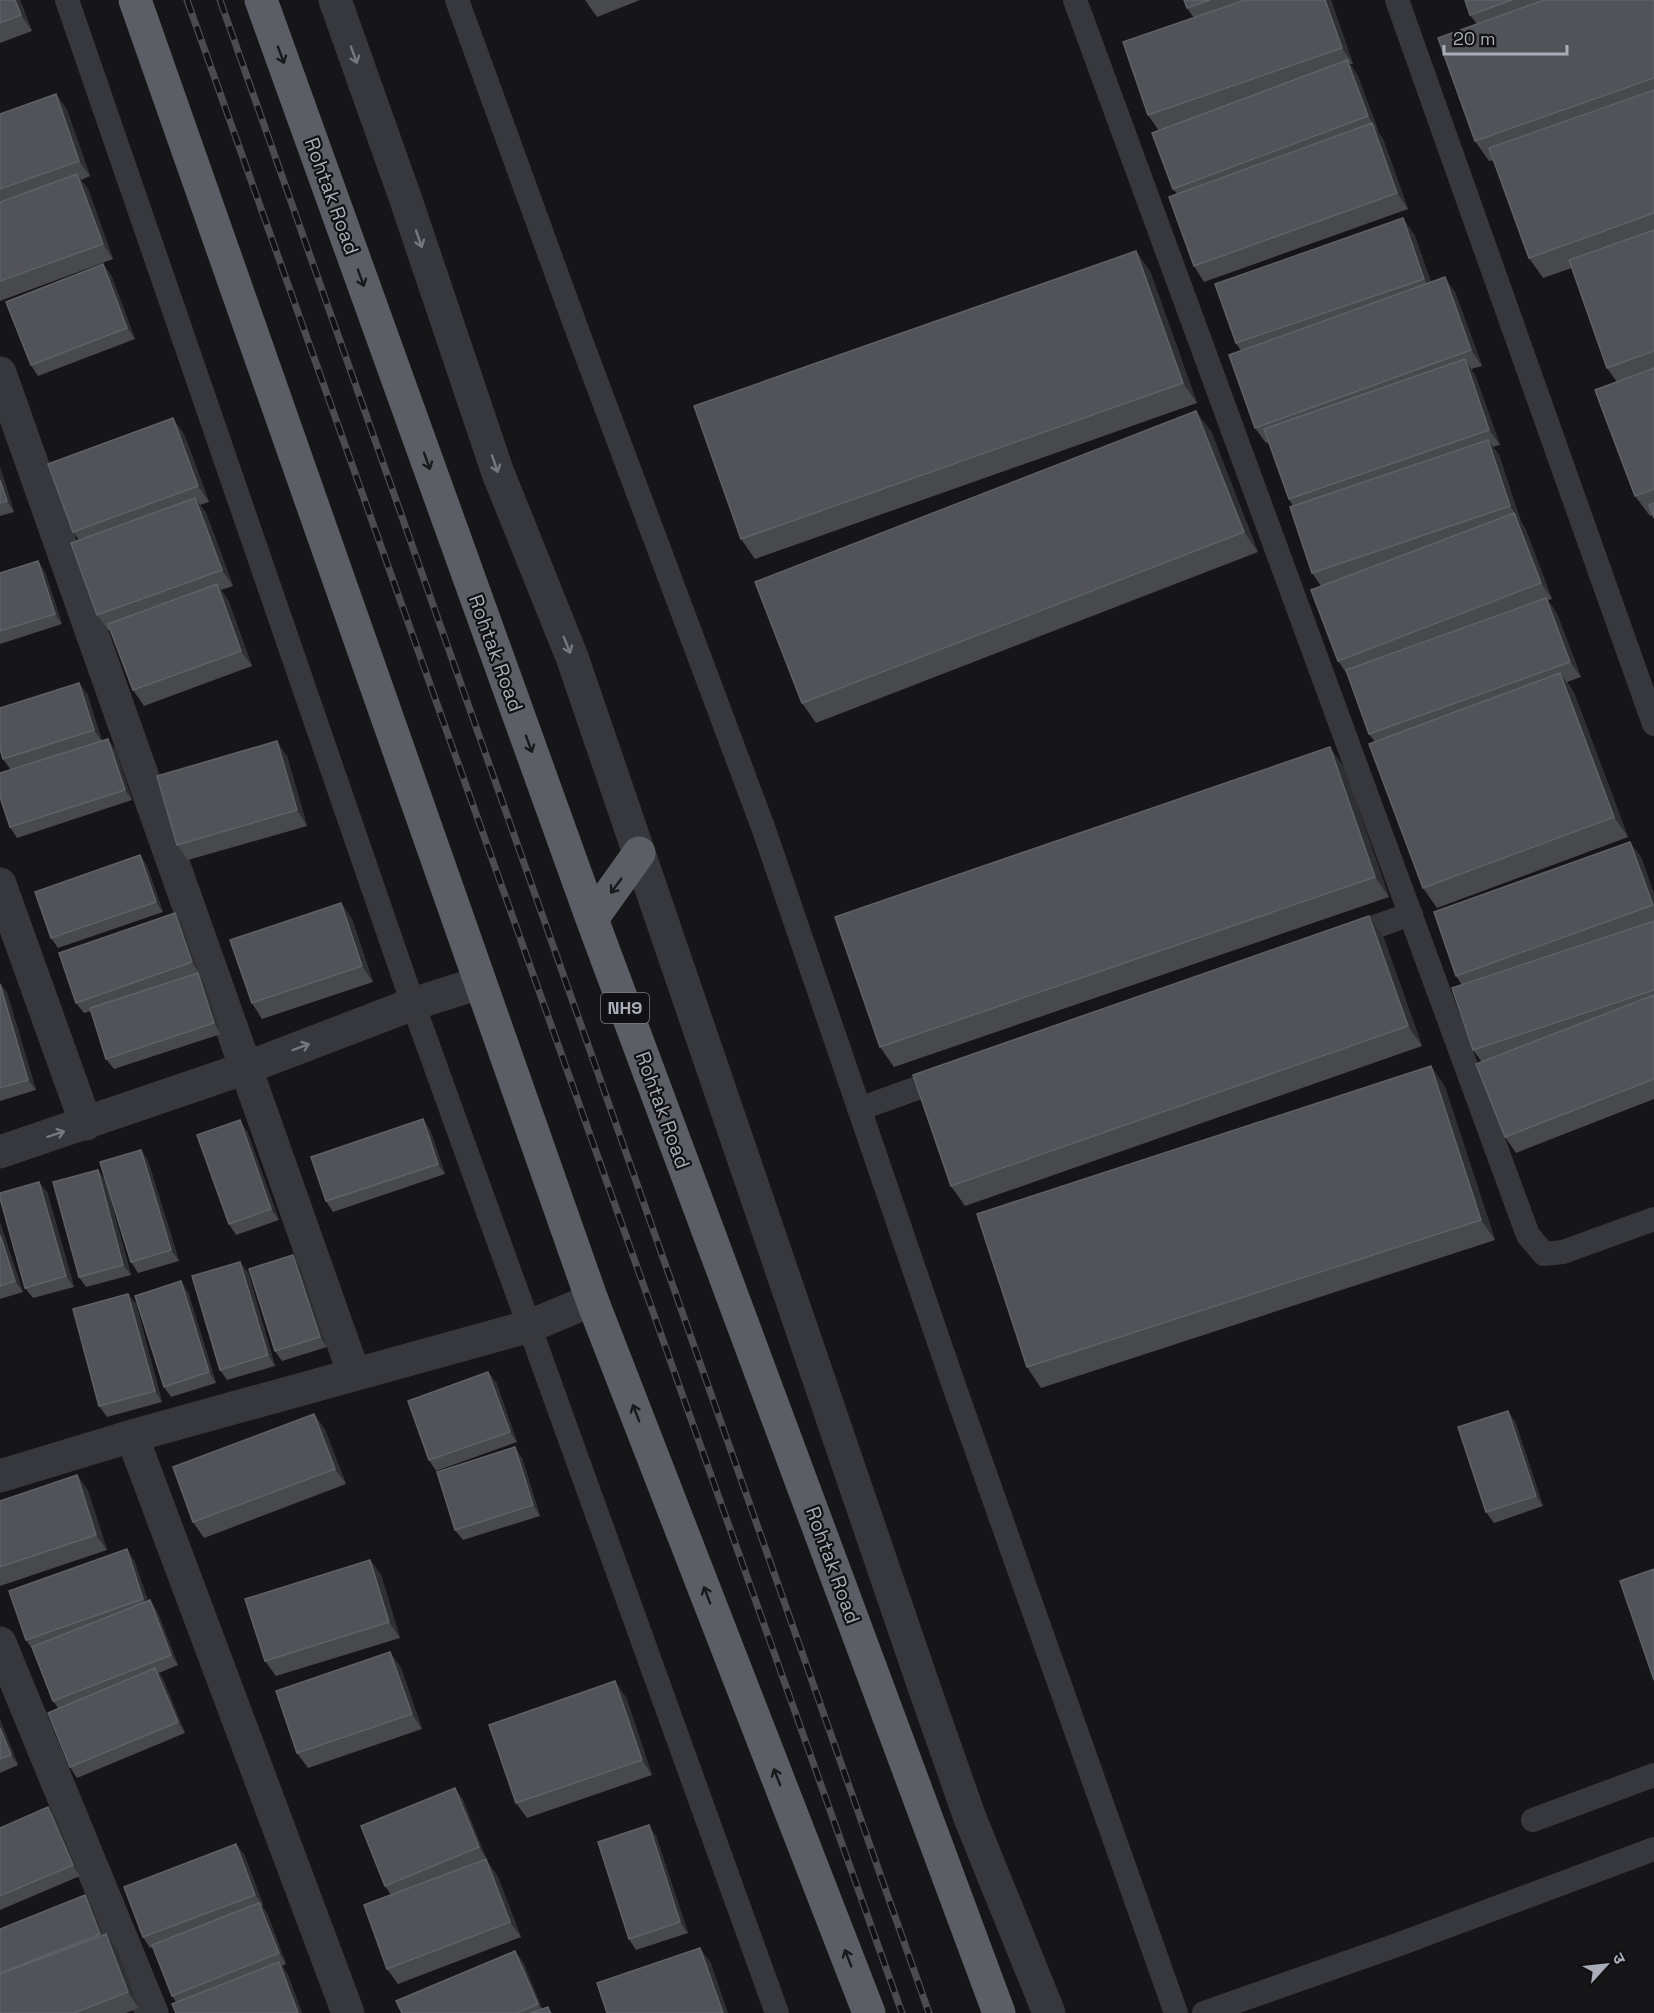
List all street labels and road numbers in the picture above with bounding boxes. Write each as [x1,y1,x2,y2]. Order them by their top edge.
street label: Rohtak Road [299,134,365,258]
street label: Rohtak Road [463,591,529,715]
road number: NH9 [601,993,649,1023]
street label: Rohtak Road [630,1048,696,1172]
street label: Rohtak Road [800,1503,866,1627]

